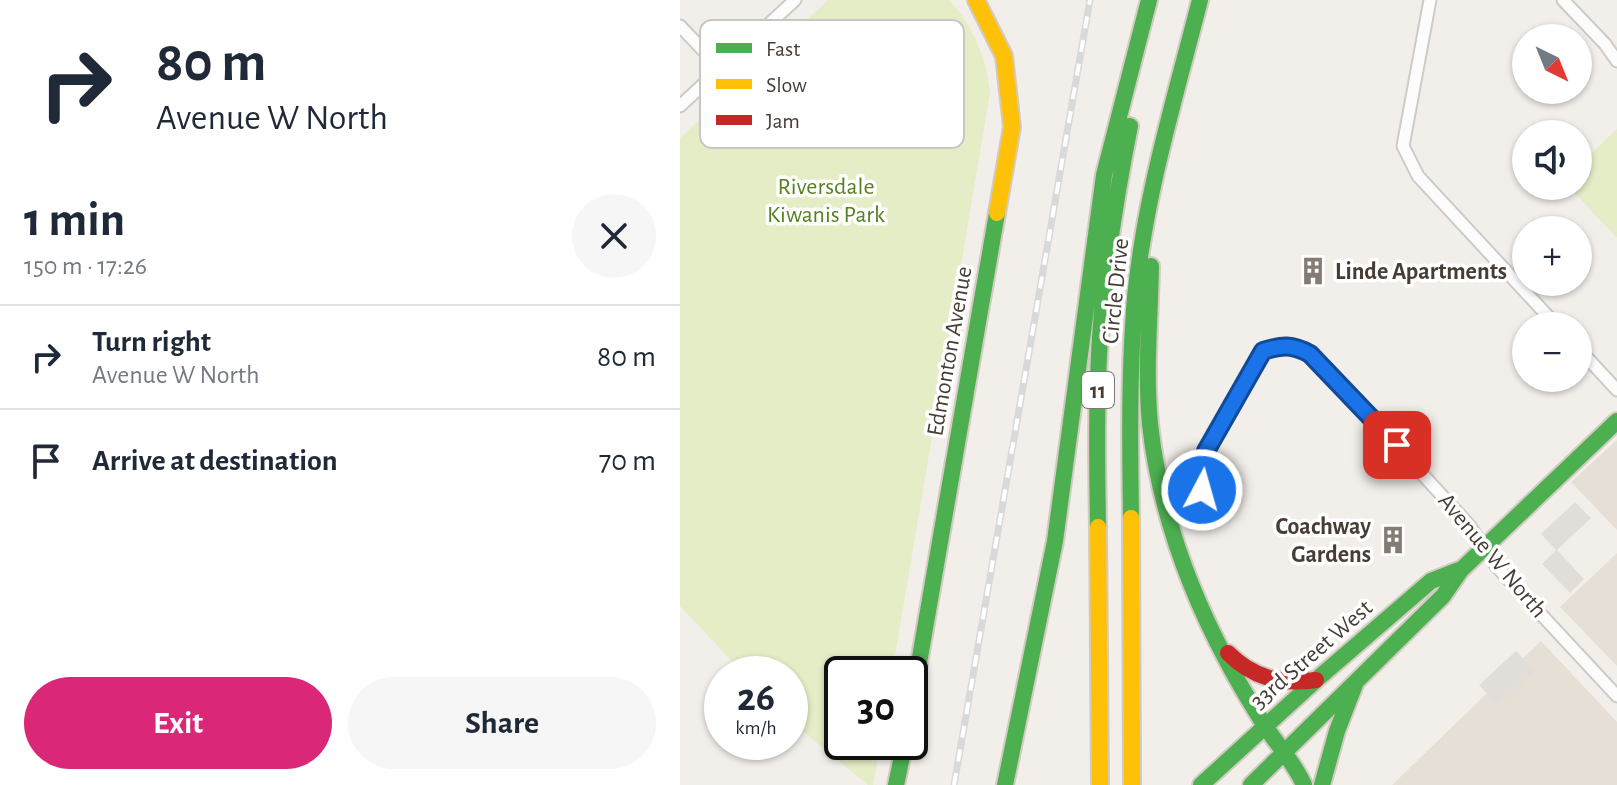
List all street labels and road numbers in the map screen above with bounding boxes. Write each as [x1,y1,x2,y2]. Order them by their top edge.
street label: Circle Drive [1099,237,1133,345]
street label: Edmonton Avenue [923,265,977,438]
road number: 11 [1082,372,1114,408]
street label: Avenue W North [1433,489,1551,623]
street label: 33rd Street West [1246,596,1377,714]

